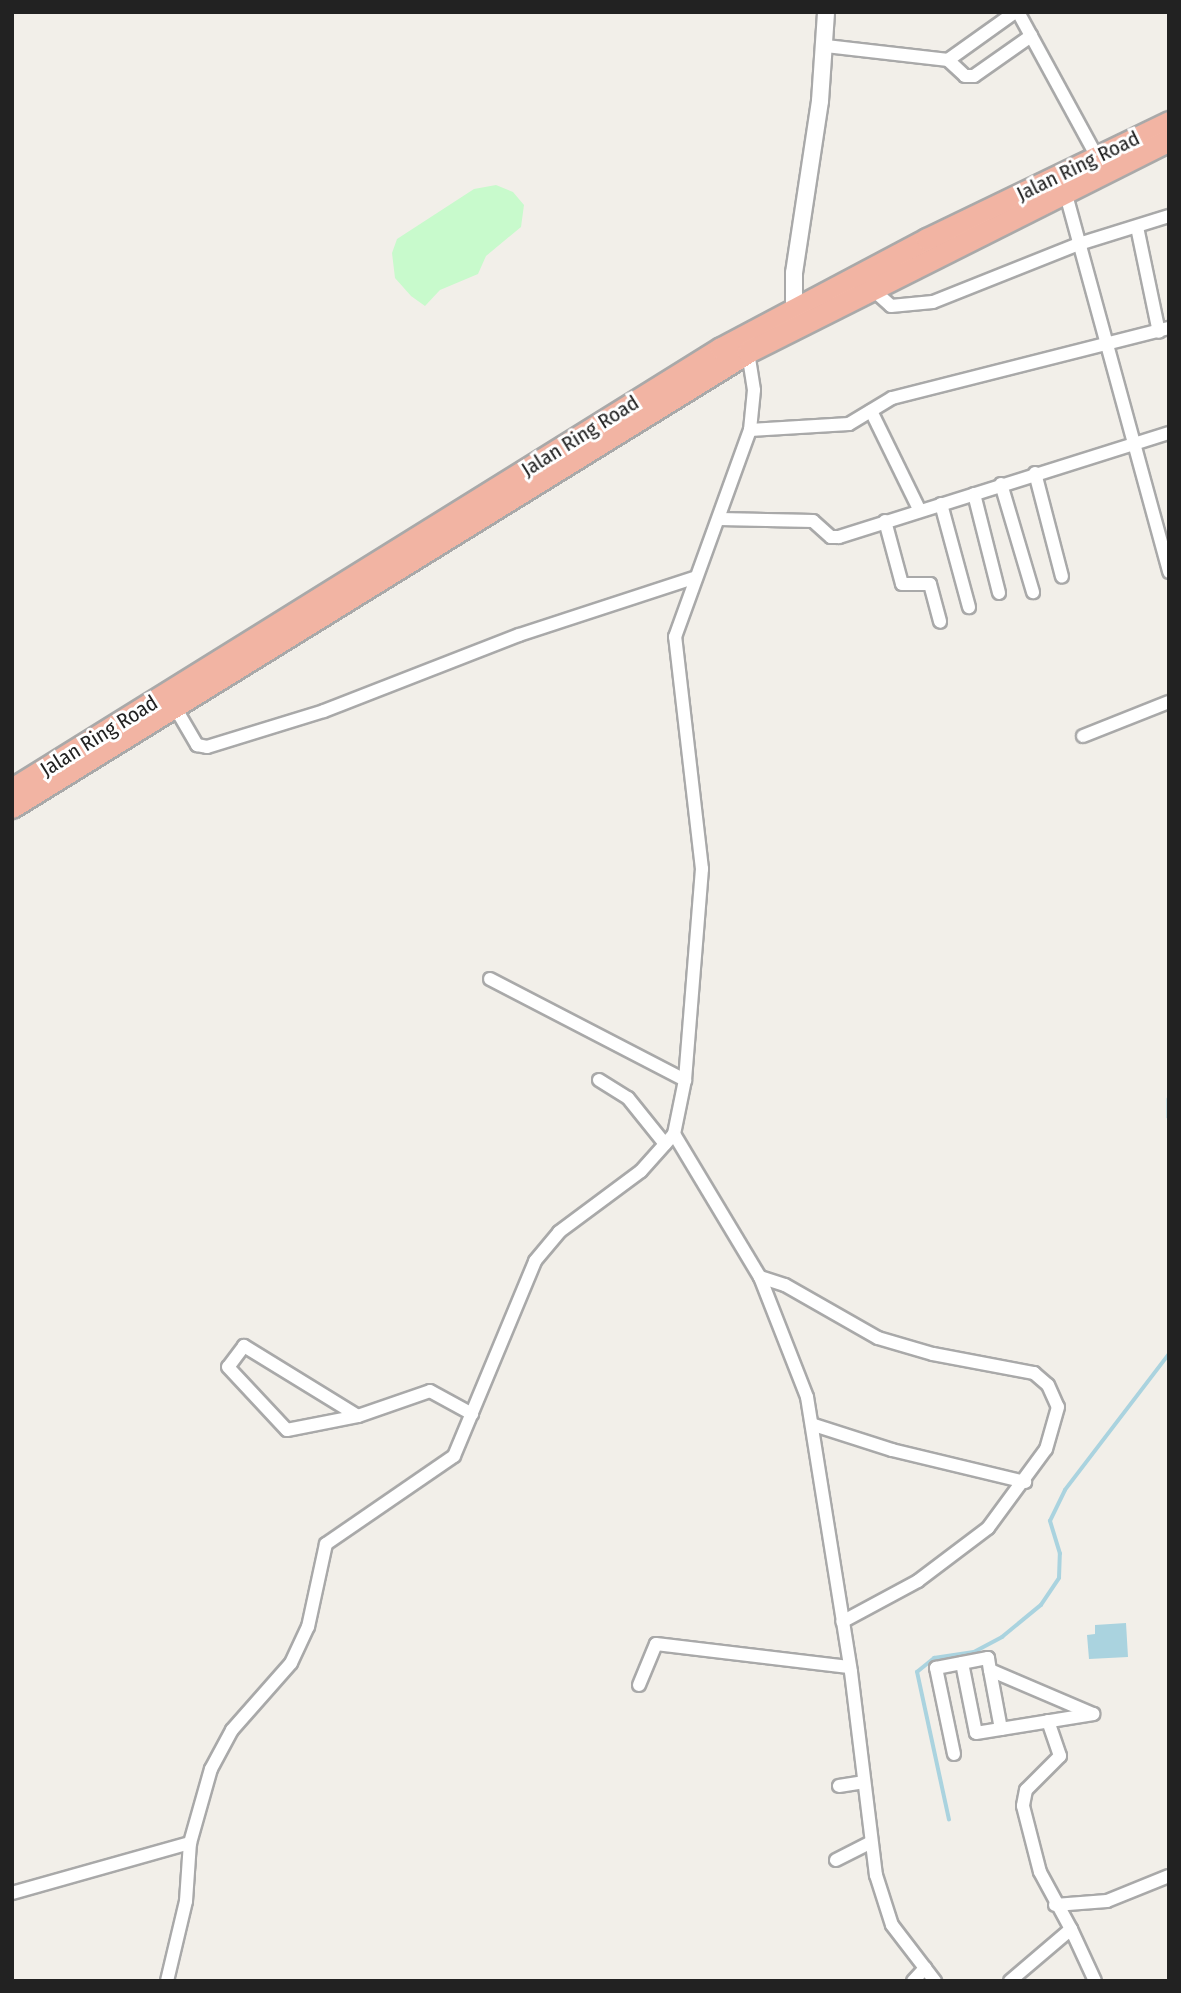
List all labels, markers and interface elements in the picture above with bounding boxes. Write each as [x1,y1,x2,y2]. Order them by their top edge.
street label: Jalan Ring Road [1012,125,1144,207]
street label: Jalan Ring Road [517,390,643,482]
street label: Jalan Ring Road [36,690,162,782]

